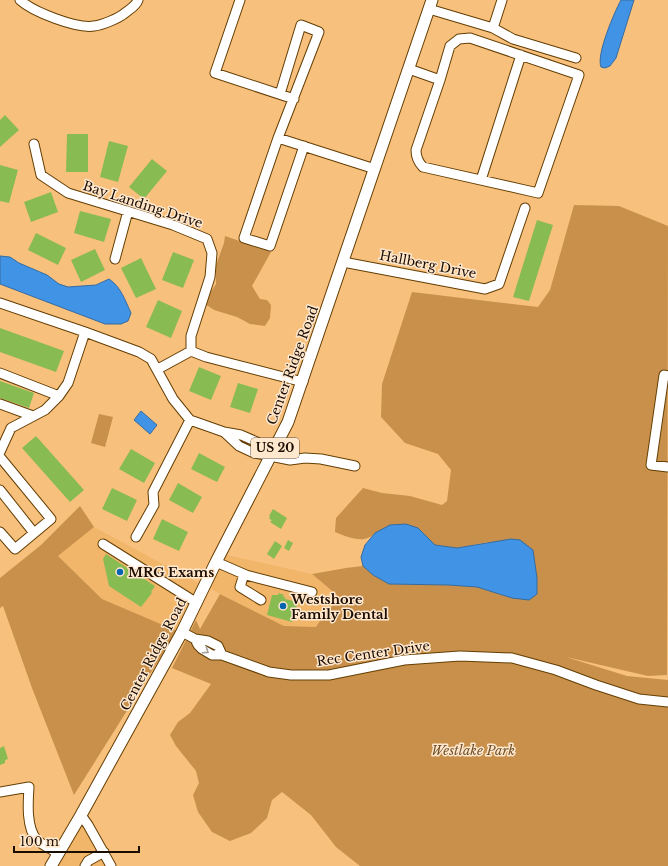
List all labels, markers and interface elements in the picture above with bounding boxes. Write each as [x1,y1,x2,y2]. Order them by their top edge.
street label: Bay Landing Drive [81,177,205,232]
street label: Hallberg Drive [378,247,478,282]
street label: Center Ridge Road [263,303,322,427]
road number: US 20 [251,438,299,458]
place label: MRG Exams [128,564,214,581]
marker: MRG Exams [115,567,125,577]
place label: Westshore Family Dental [290,591,388,623]
street label: Center Ridge Road [116,595,191,714]
marker: Westshore Family Dental [278,601,288,611]
street label: Rec Center Drive [315,637,431,670]
one-way arrow [202,646,209,654]
park label: Westlake Park [431,742,515,759]
scale bar [14,828,139,854]
text: 100 m [20,834,59,849]

